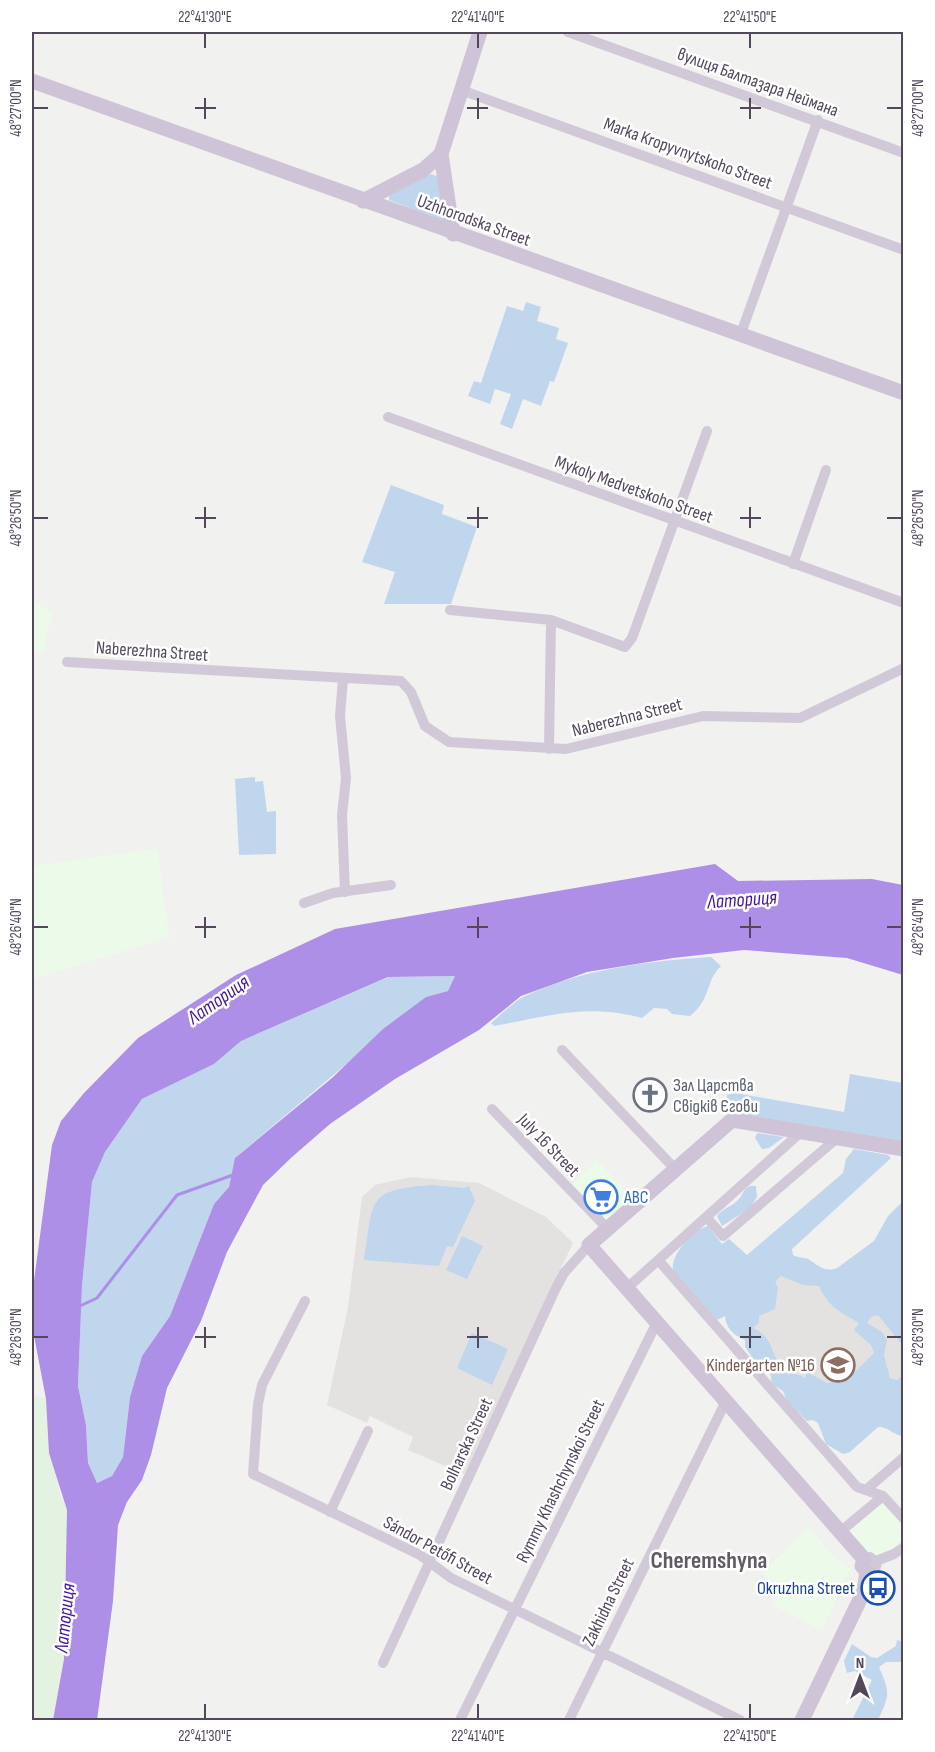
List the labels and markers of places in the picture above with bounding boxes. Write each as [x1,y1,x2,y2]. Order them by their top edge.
place label: Зал Царства Свідків Єгови [673,1075,758,1117]
church icon: Зал Царства Свідків Єгови [632,1077,668,1113]
supermarket icon: ABC [583,1179,619,1215]
place label: ABC [623,1187,648,1208]
school or university icon: Kindergarten №16 [820,1347,856,1383]
place label: Kindergarten №16 [706,1355,815,1376]
bus stop icon: Okruzhna Street [860,1570,896,1606]
place label: Okruzhna Street [757,1578,855,1599]

